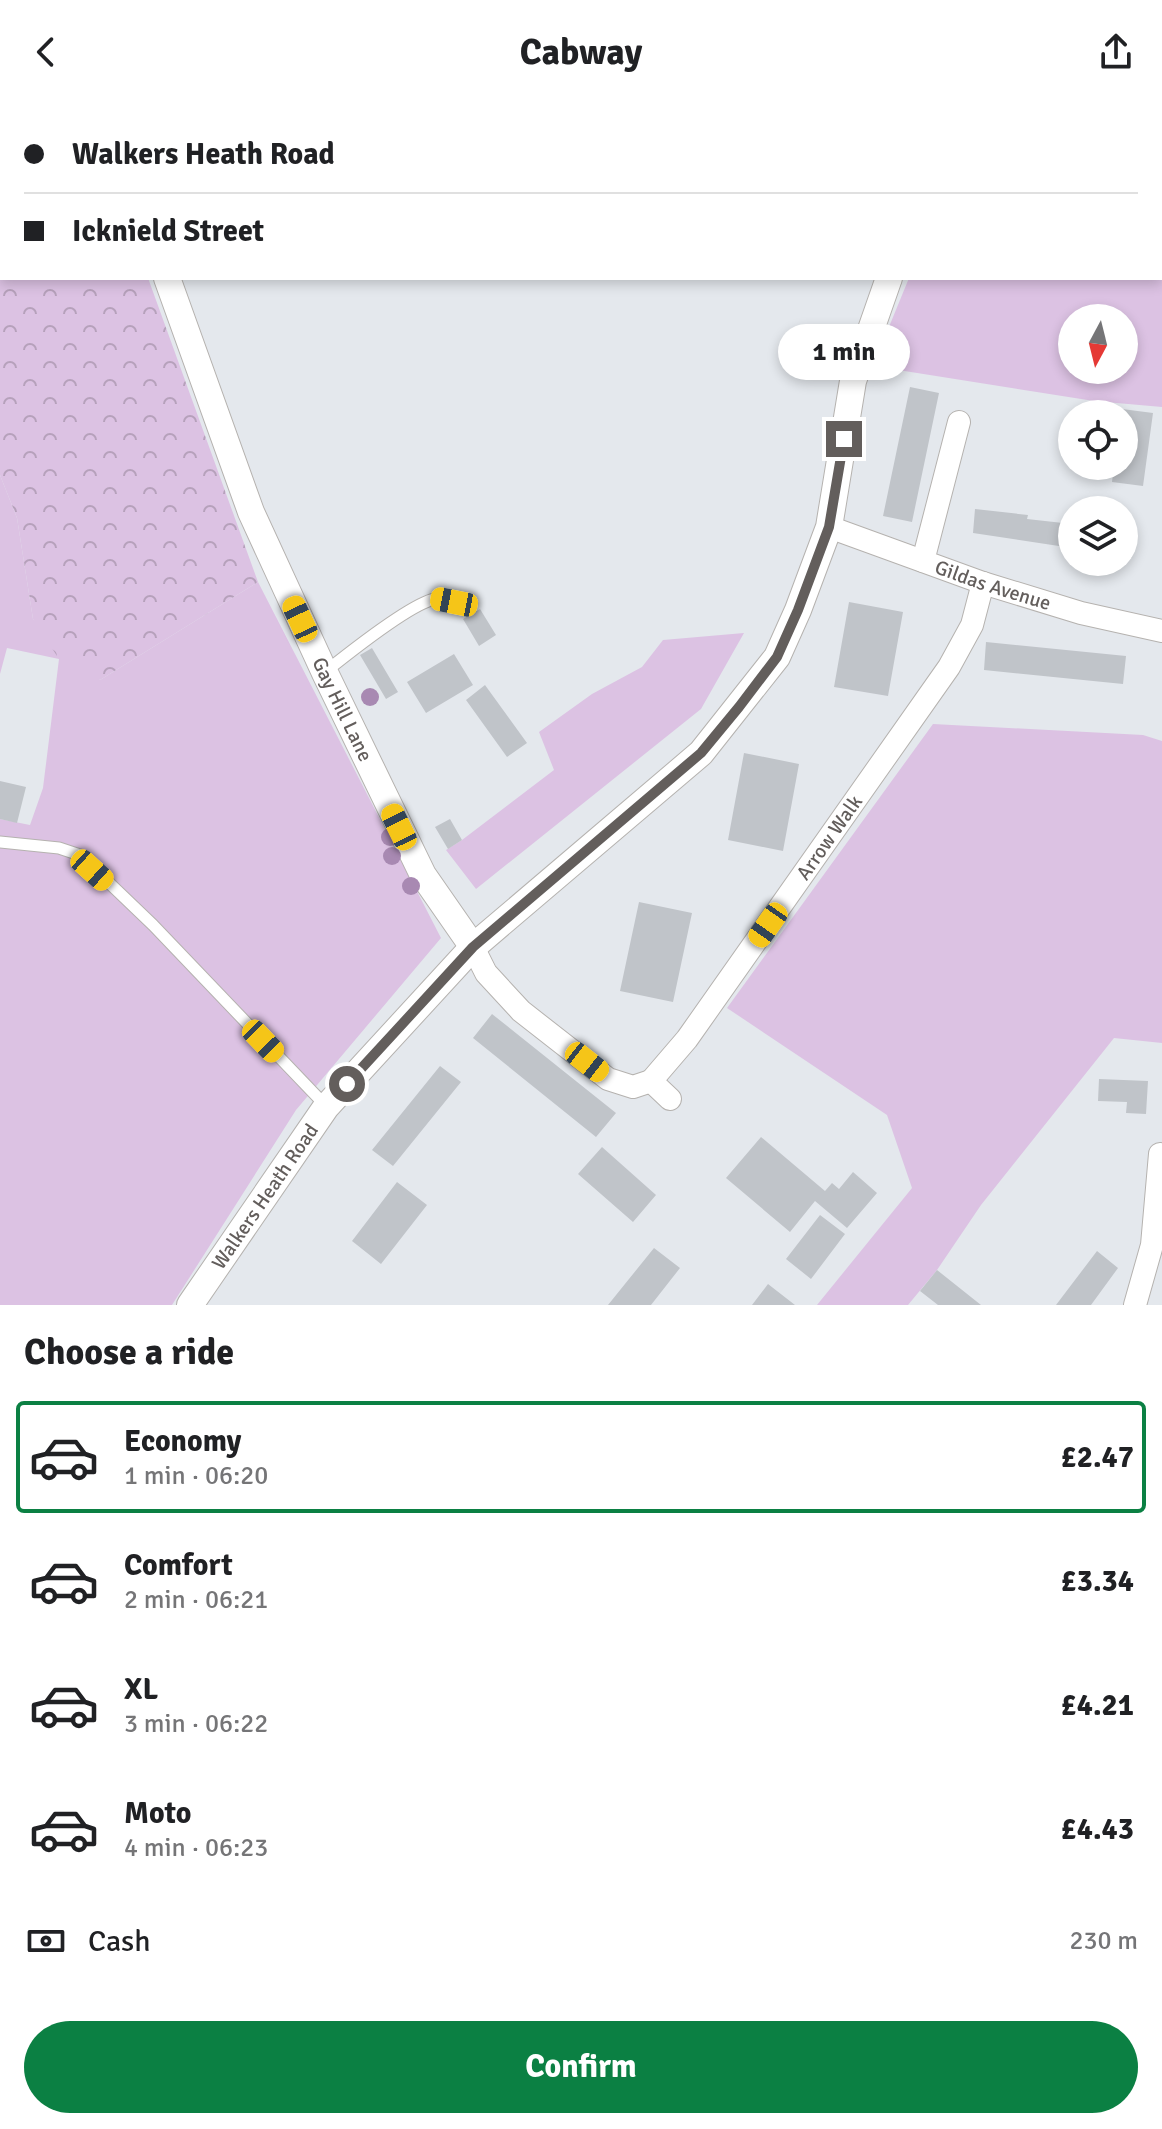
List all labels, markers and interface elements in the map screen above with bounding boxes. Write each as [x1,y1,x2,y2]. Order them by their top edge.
icon: back [24,30,68,74]
text: Cabway [520,30,642,75]
icon: share [1094,30,1138,74]
text: Walkers Heath Road [72,136,335,173]
text: Icknield Street [72,213,264,250]
north arrow [1058,304,1138,384]
map controls [1058,304,1138,576]
callout: 1 min [778,323,910,379]
text: 1 min [813,336,875,368]
button: locate [1058,400,1138,480]
route end [826,421,862,457]
button: layers [1058,496,1138,576]
street label: Gildas Avenue [931,555,1054,616]
car [428,586,480,618]
car [279,592,321,646]
street label: Gay Hill Lane [306,653,378,766]
street label: Arrow Walk [791,790,868,885]
car [378,800,420,854]
car [66,845,118,895]
car [744,898,792,952]
car [238,1015,288,1067]
car [561,1038,613,1086]
route start [329,1066,365,1102]
street label: Walkers Heath Road [206,1119,324,1274]
text: Choose a ride [24,1330,234,1375]
icon: car [28,1421,100,1493]
text: Economy [124,1423,241,1460]
text: £2.47 [1061,1439,1134,1476]
text: 1 min · 06:20 [124,1460,268,1492]
icon: car [28,1545,100,1617]
text: Comfort [124,1547,233,1584]
text: £3.34 [1061,1563,1134,1600]
text: 2 min · 06:21 [124,1584,268,1616]
icon: car [28,1669,100,1741]
text: XL [124,1671,158,1708]
text: £4.21 [1061,1687,1134,1724]
text: 3 min · 06:22 [124,1708,268,1740]
icon: car [28,1793,100,1865]
text: Moto [124,1795,191,1832]
text: £4.43 [1061,1811,1134,1848]
text: 4 min · 06:23 [124,1832,268,1864]
icon: cash [24,1919,68,1963]
text: Cash [88,1923,151,1960]
text: 230 m [1069,1925,1138,1957]
button: Confirm [24,2021,1138,2113]

